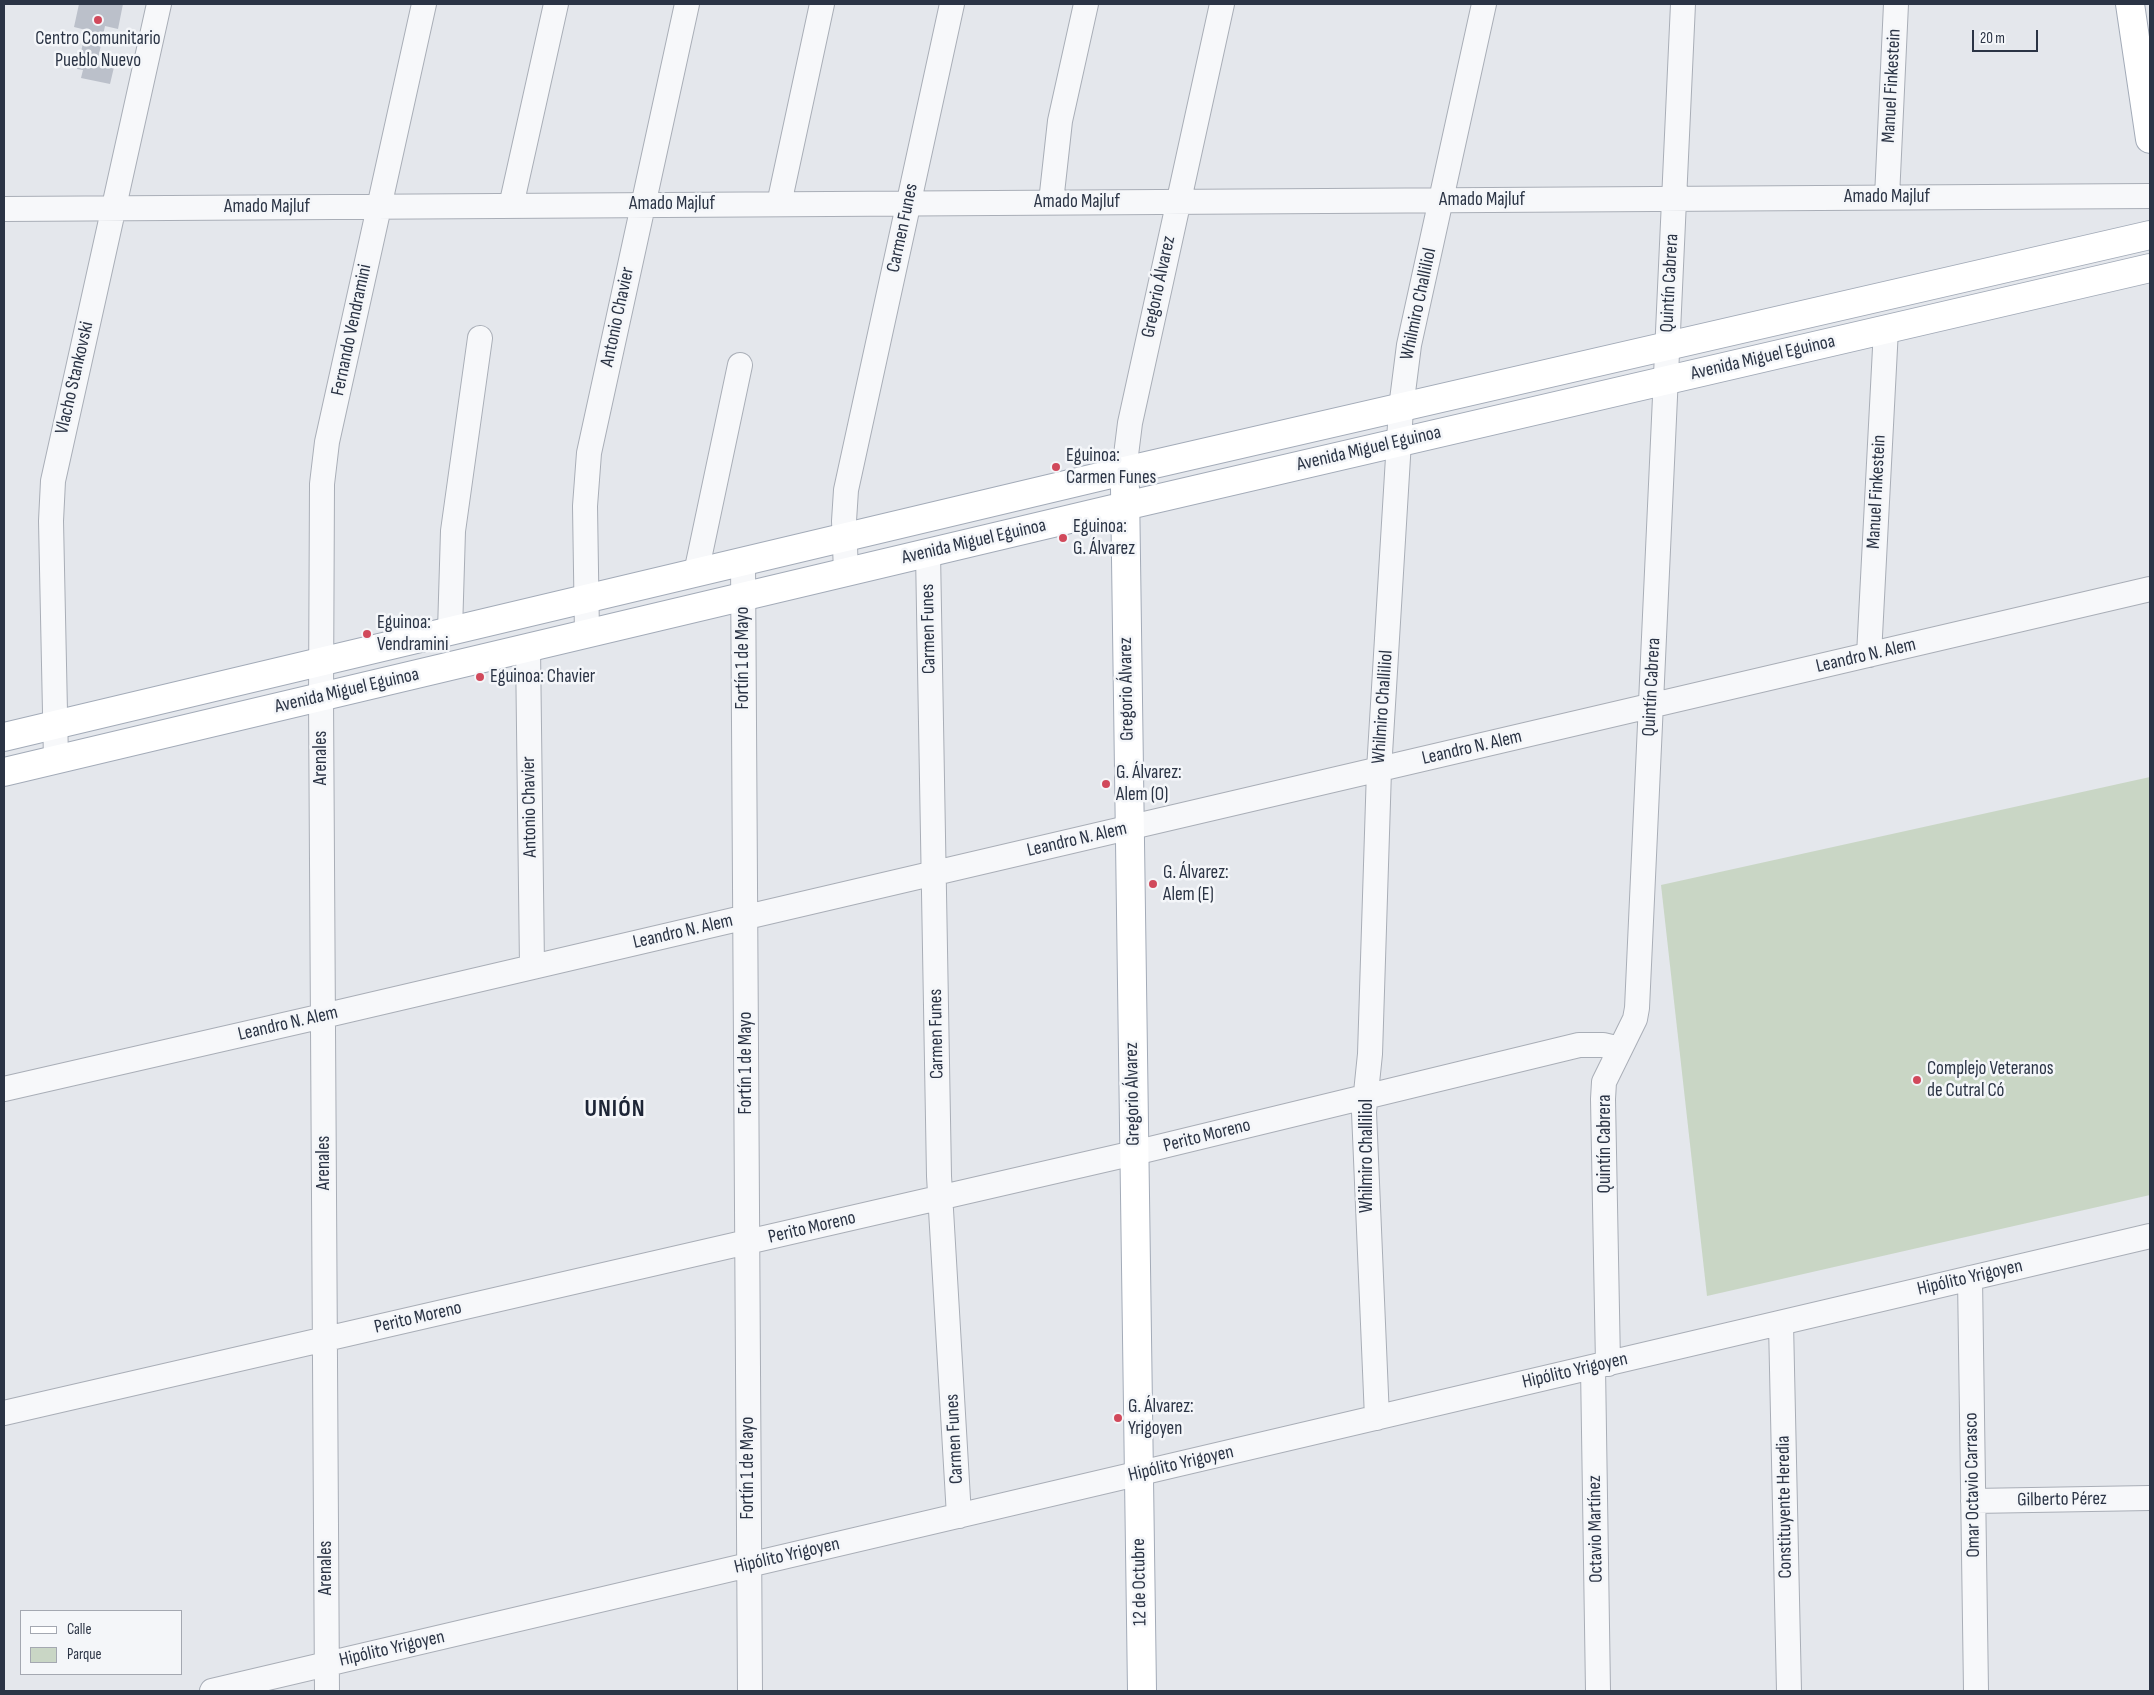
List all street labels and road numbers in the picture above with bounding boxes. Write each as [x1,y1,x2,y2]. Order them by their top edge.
street label: Manuel Finkestein [1878,28,1906,144]
street label: Carmen Funes [882,181,924,275]
street label: Amado Majluf [1844,186,1930,208]
street label: Amado Majluf [1439,189,1525,211]
street label: Amado Majluf [1034,191,1120,213]
street label: Amado Majluf [629,193,715,215]
street label: Amado Majluf [224,196,310,218]
street label: Quintín Cabrera [1656,233,1684,333]
street label: Gregorio Álvarez [1137,234,1181,340]
street label: Whilmiro Challiliol [1396,246,1442,362]
street label: Fernando Vendramini [327,262,377,398]
street label: Antonio Chavier [596,265,640,369]
street label: Vlacho Stankovski [51,319,99,437]
street label: Avenida Miguel Eguinoa [1689,330,1837,386]
street label: Avenida Miguel Eguinoa [1295,421,1443,477]
street label: Manuel Finkestein [1863,434,1891,550]
street label: Avenida Miguel Eguinoa [900,514,1048,570]
street label: Carmen Funes [917,584,941,674]
street label: Fortín 1 de Mayo [732,607,754,709]
street label: Leandro N. Alem [1814,633,1918,679]
street label: Gregorio Álvarez [1115,637,1139,741]
street label: Quintín Cabrera [1638,637,1666,737]
street label: Whilmiro Challiliol [1368,649,1398,765]
street label: Avenida Miguel Eguinoa [273,663,421,719]
street label: Leandro N. Alem [1420,725,1524,771]
street label: Arenales [310,731,332,785]
street label: Antonio Chavier [518,756,542,858]
street label: Leandro N. Alem [1025,817,1129,863]
street label: Leandro N. Alem [631,909,735,955]
street label: Carmen Funes [925,989,949,1079]
street label: Leandro N. Alem [236,1001,340,1047]
street label: Fortín 1 de Mayo [735,1012,757,1114]
street label: Gregorio Álvarez [1121,1042,1145,1146]
street label: Quintín Cabrera [1594,1095,1616,1193]
street label: Whilmiro Challiliol [1356,1099,1378,1213]
street label: Perito Moreno [1161,1114,1253,1158]
street label: Arenales [313,1136,335,1190]
street label: Perito Moreno [766,1207,858,1249]
street label: Hipólito Yrigoyen [1915,1255,2025,1301]
street label: Perito Moreno [372,1297,464,1339]
street label: Hipólito Yrigoyen [1520,1348,1630,1394]
street label: Carmen Funes [941,1393,969,1485]
street label: Omar Octavio Carrasco [1960,1412,1986,1558]
street label: Fortín 1 de Mayo [737,1417,759,1519]
street label: Constituyente Heredia [1772,1435,1798,1579]
street label: Hipólito Yrigoyen [1126,1441,1236,1487]
street label: Octavio Martínez [1584,1475,1608,1583]
street label: Gilberto Pérez [2017,1488,2107,1512]
street label: Hipólito Yrigoyen [732,1533,842,1579]
street label: 12 de Octubre [1128,1538,1152,1626]
street label: Arenales [315,1541,337,1595]
street label: Hipólito Yrigoyen [337,1626,447,1672]

